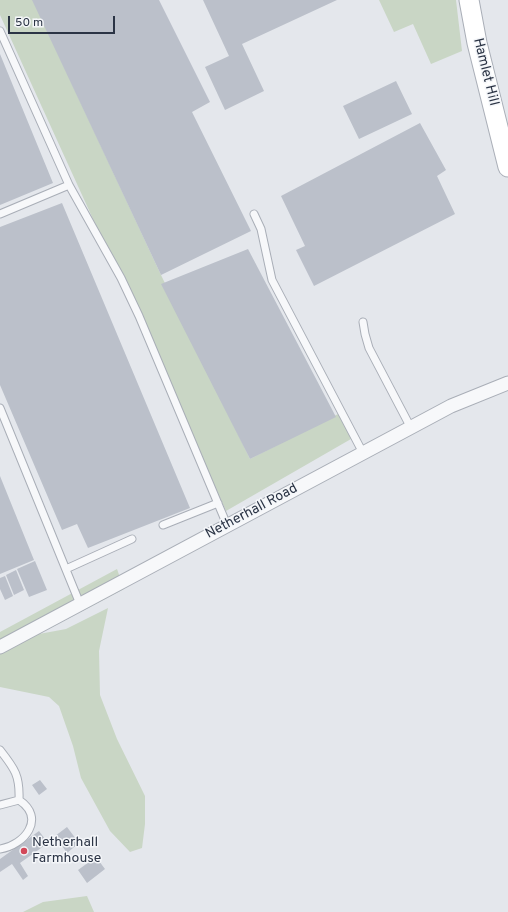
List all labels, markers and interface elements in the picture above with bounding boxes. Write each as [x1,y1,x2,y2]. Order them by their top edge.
scale bar [10,8,117,34]
text: 50 m [15,15,43,31]
street label: Hamlet Hill [468,36,502,108]
street label: Netherhall Road [203,481,301,543]
place label: Netherhall Farmhouse [32,835,101,868]
marker: Netherhall Farmhouse [19,846,29,856]

